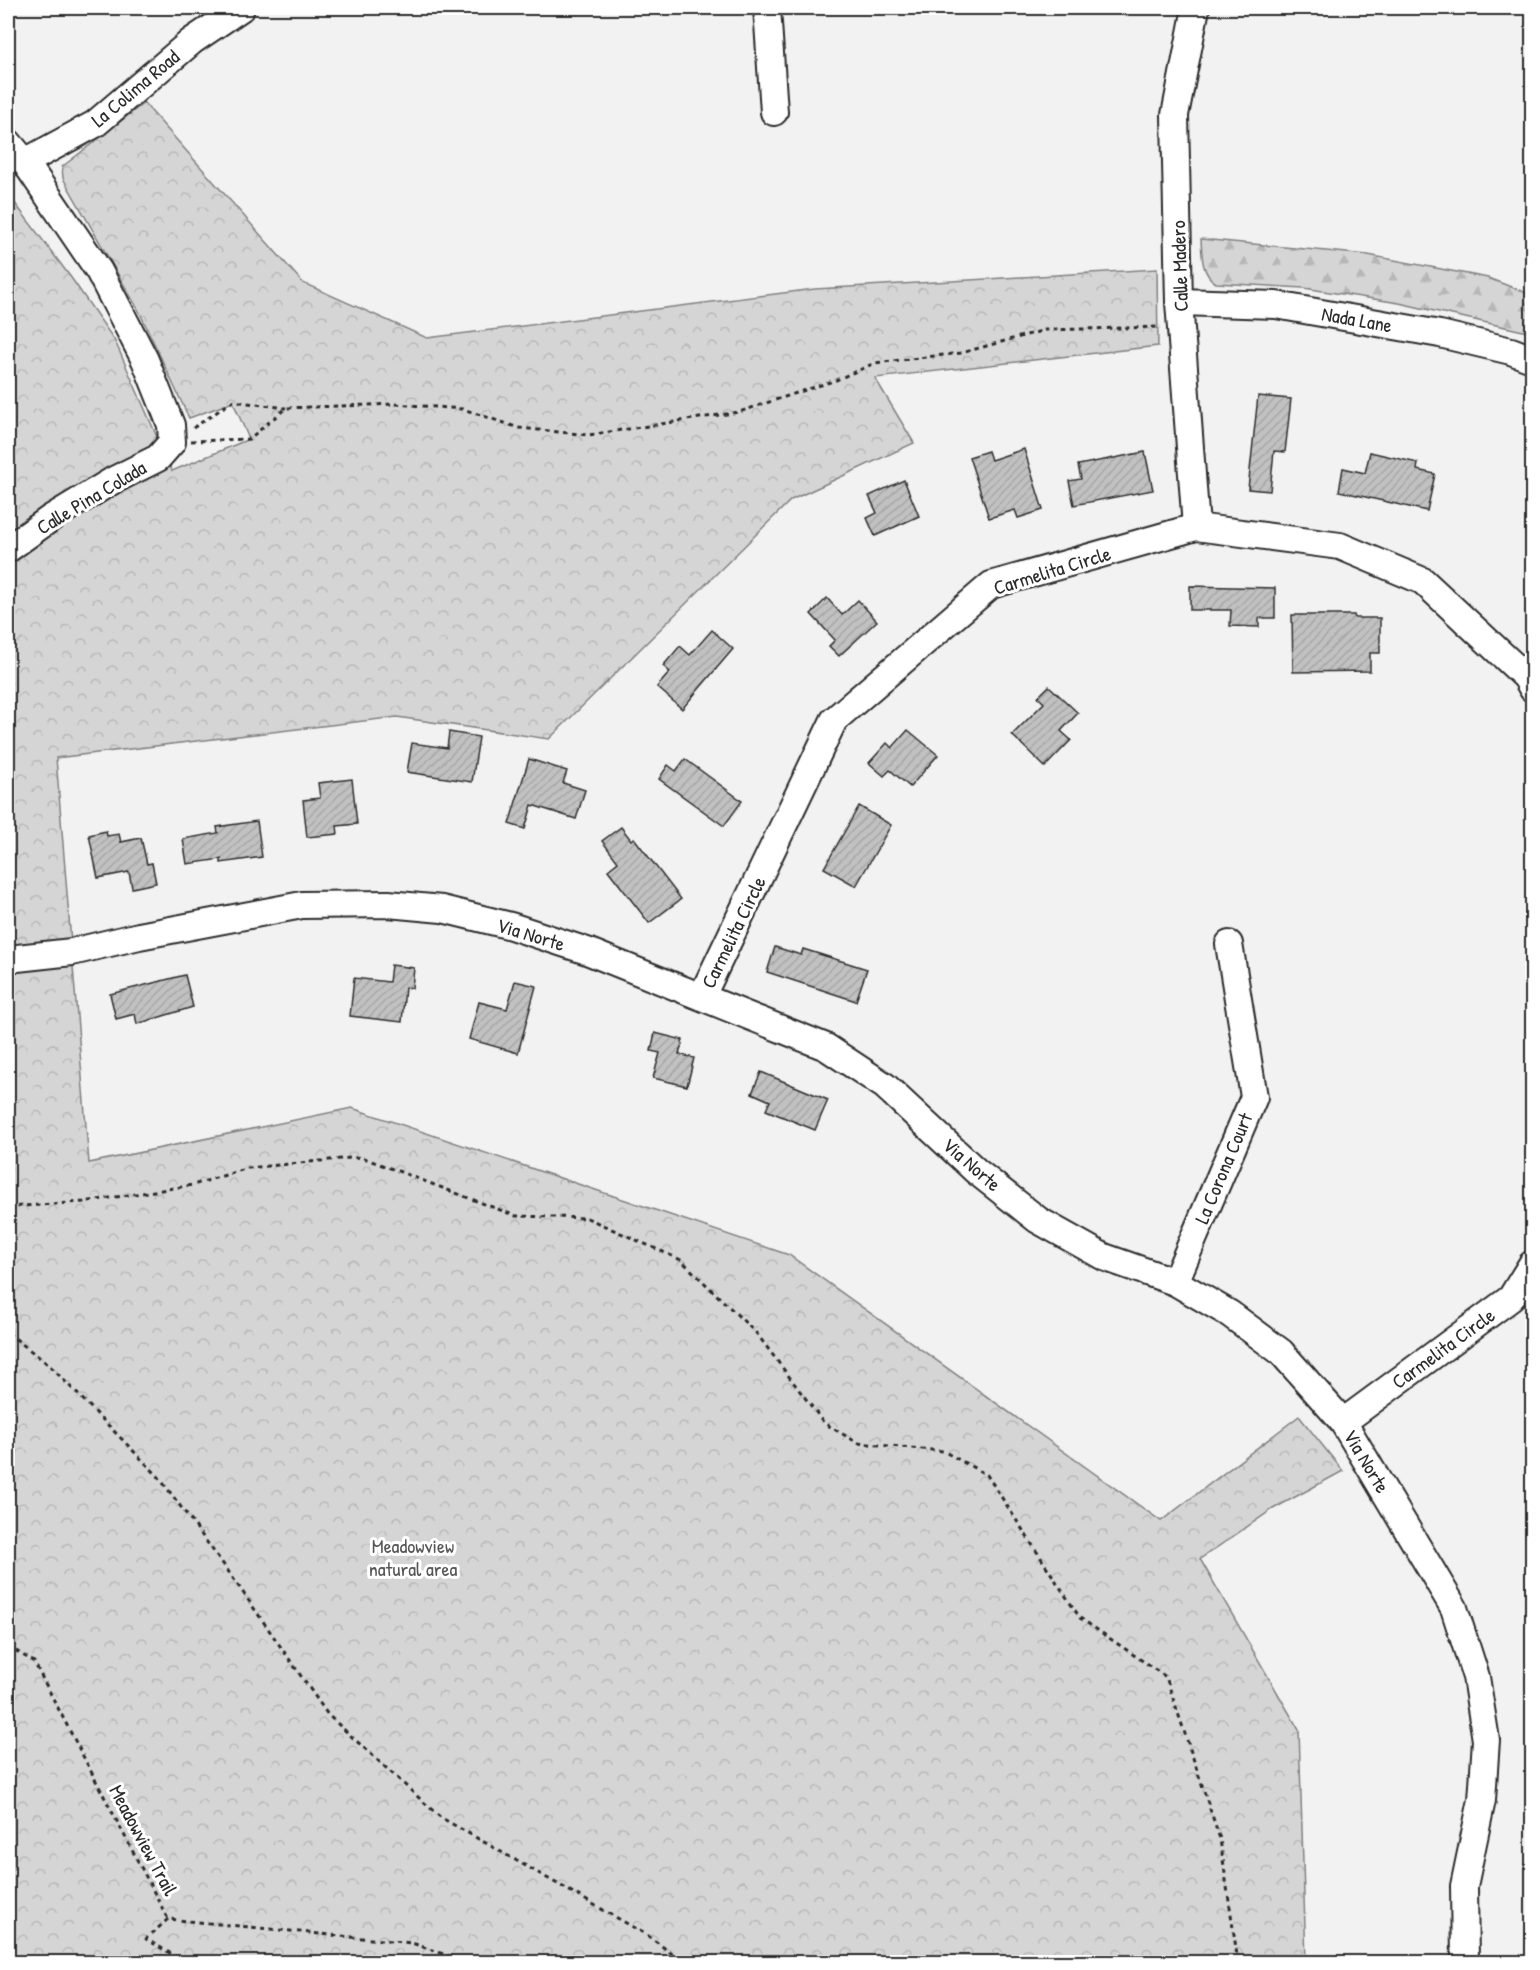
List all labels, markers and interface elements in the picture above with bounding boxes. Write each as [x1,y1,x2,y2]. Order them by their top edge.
street label: La Colima Road [85,43,185,133]
street label: Calle Madero [1164,220,1194,312]
street label: Nada Lane [1320,300,1394,338]
street label: Calle Pina Colada [31,454,151,540]
street label: Carmelita Circle [990,539,1114,601]
street label: Carmelita Circle [694,872,772,992]
street label: Via Norte [494,911,568,957]
street label: La Corona Court [1188,1108,1259,1227]
street label: Via Norte [937,1131,1007,1197]
street label: Carmelita Circle [1386,1301,1500,1395]
street label: Via Norte [1338,1424,1396,1498]
park label: Meadowview natural area [369,1532,457,1582]
street label: Meadowview Trail [103,1780,185,1901]

